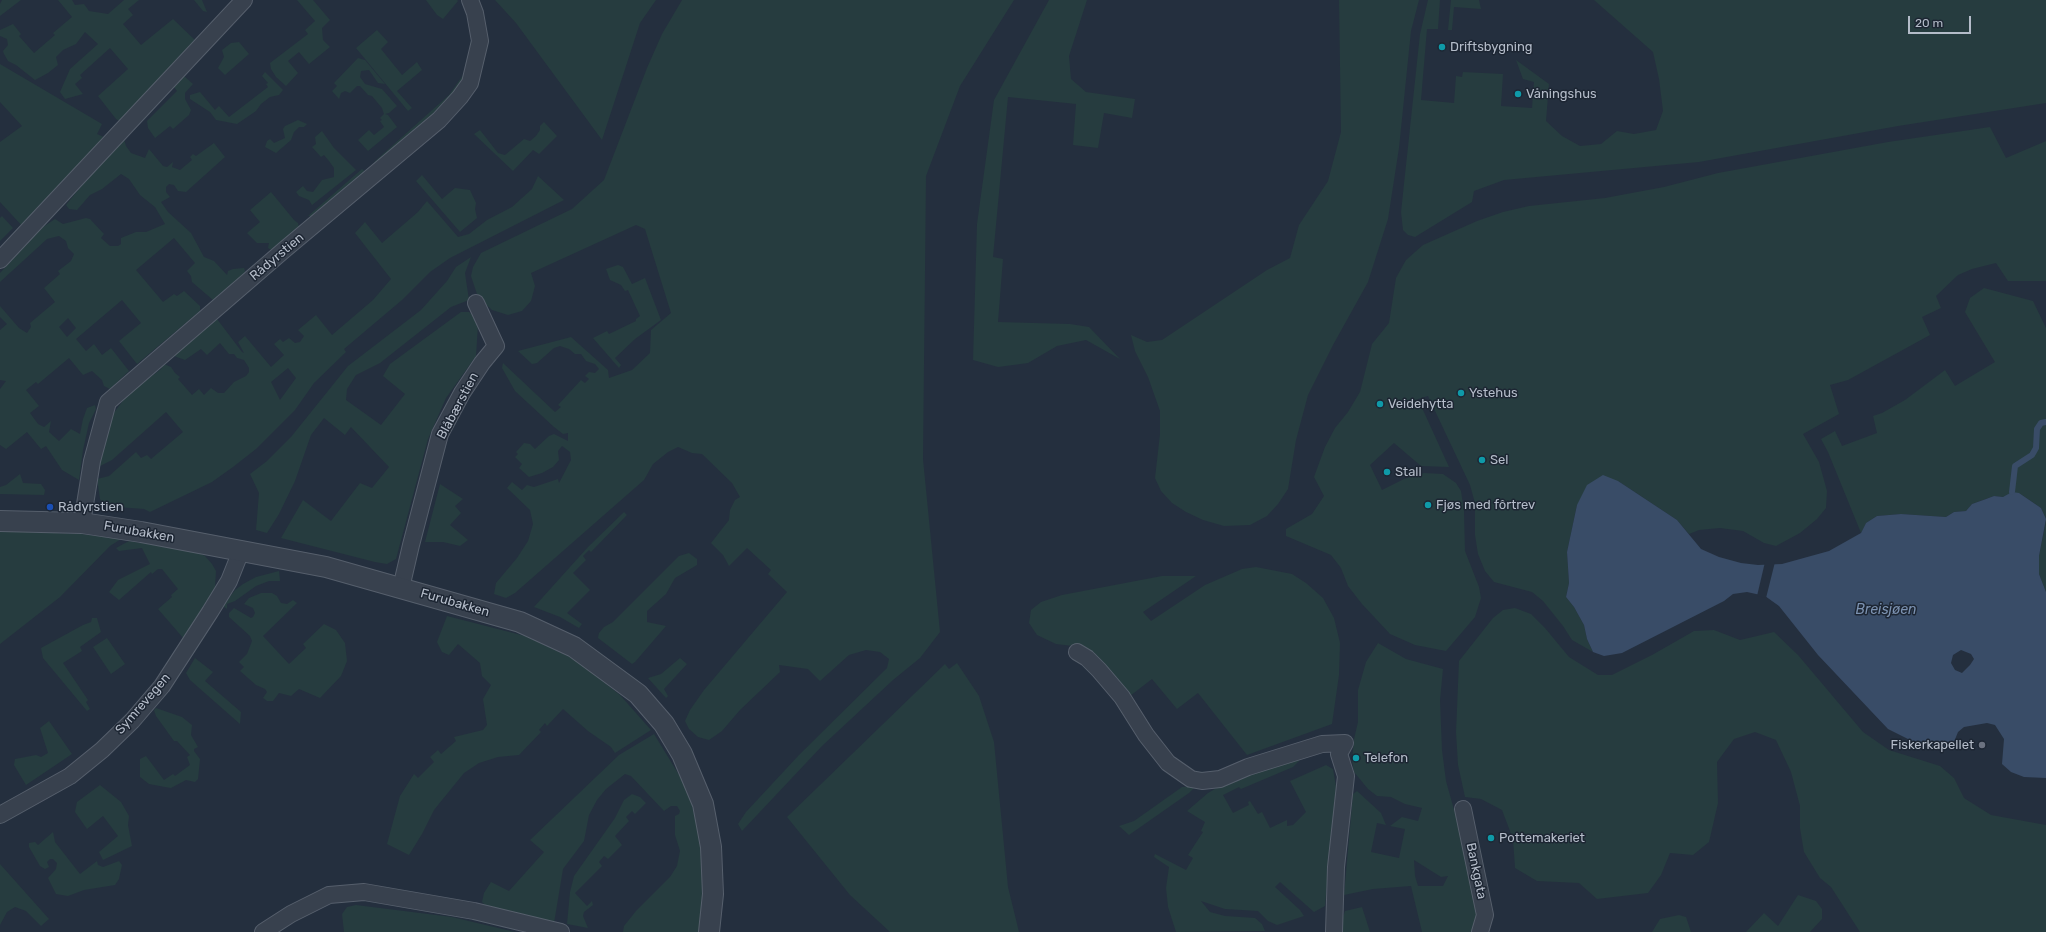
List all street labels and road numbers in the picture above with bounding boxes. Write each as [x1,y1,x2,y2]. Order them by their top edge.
street label: Rådyrstien [247,230,307,284]
street label: Blåbærstien [434,370,482,442]
street label: Furubakken [103,518,175,546]
street label: Furubakken [419,586,491,620]
street label: Symrevegen [112,670,174,738]
street label: Bankgata [1462,841,1490,901]

